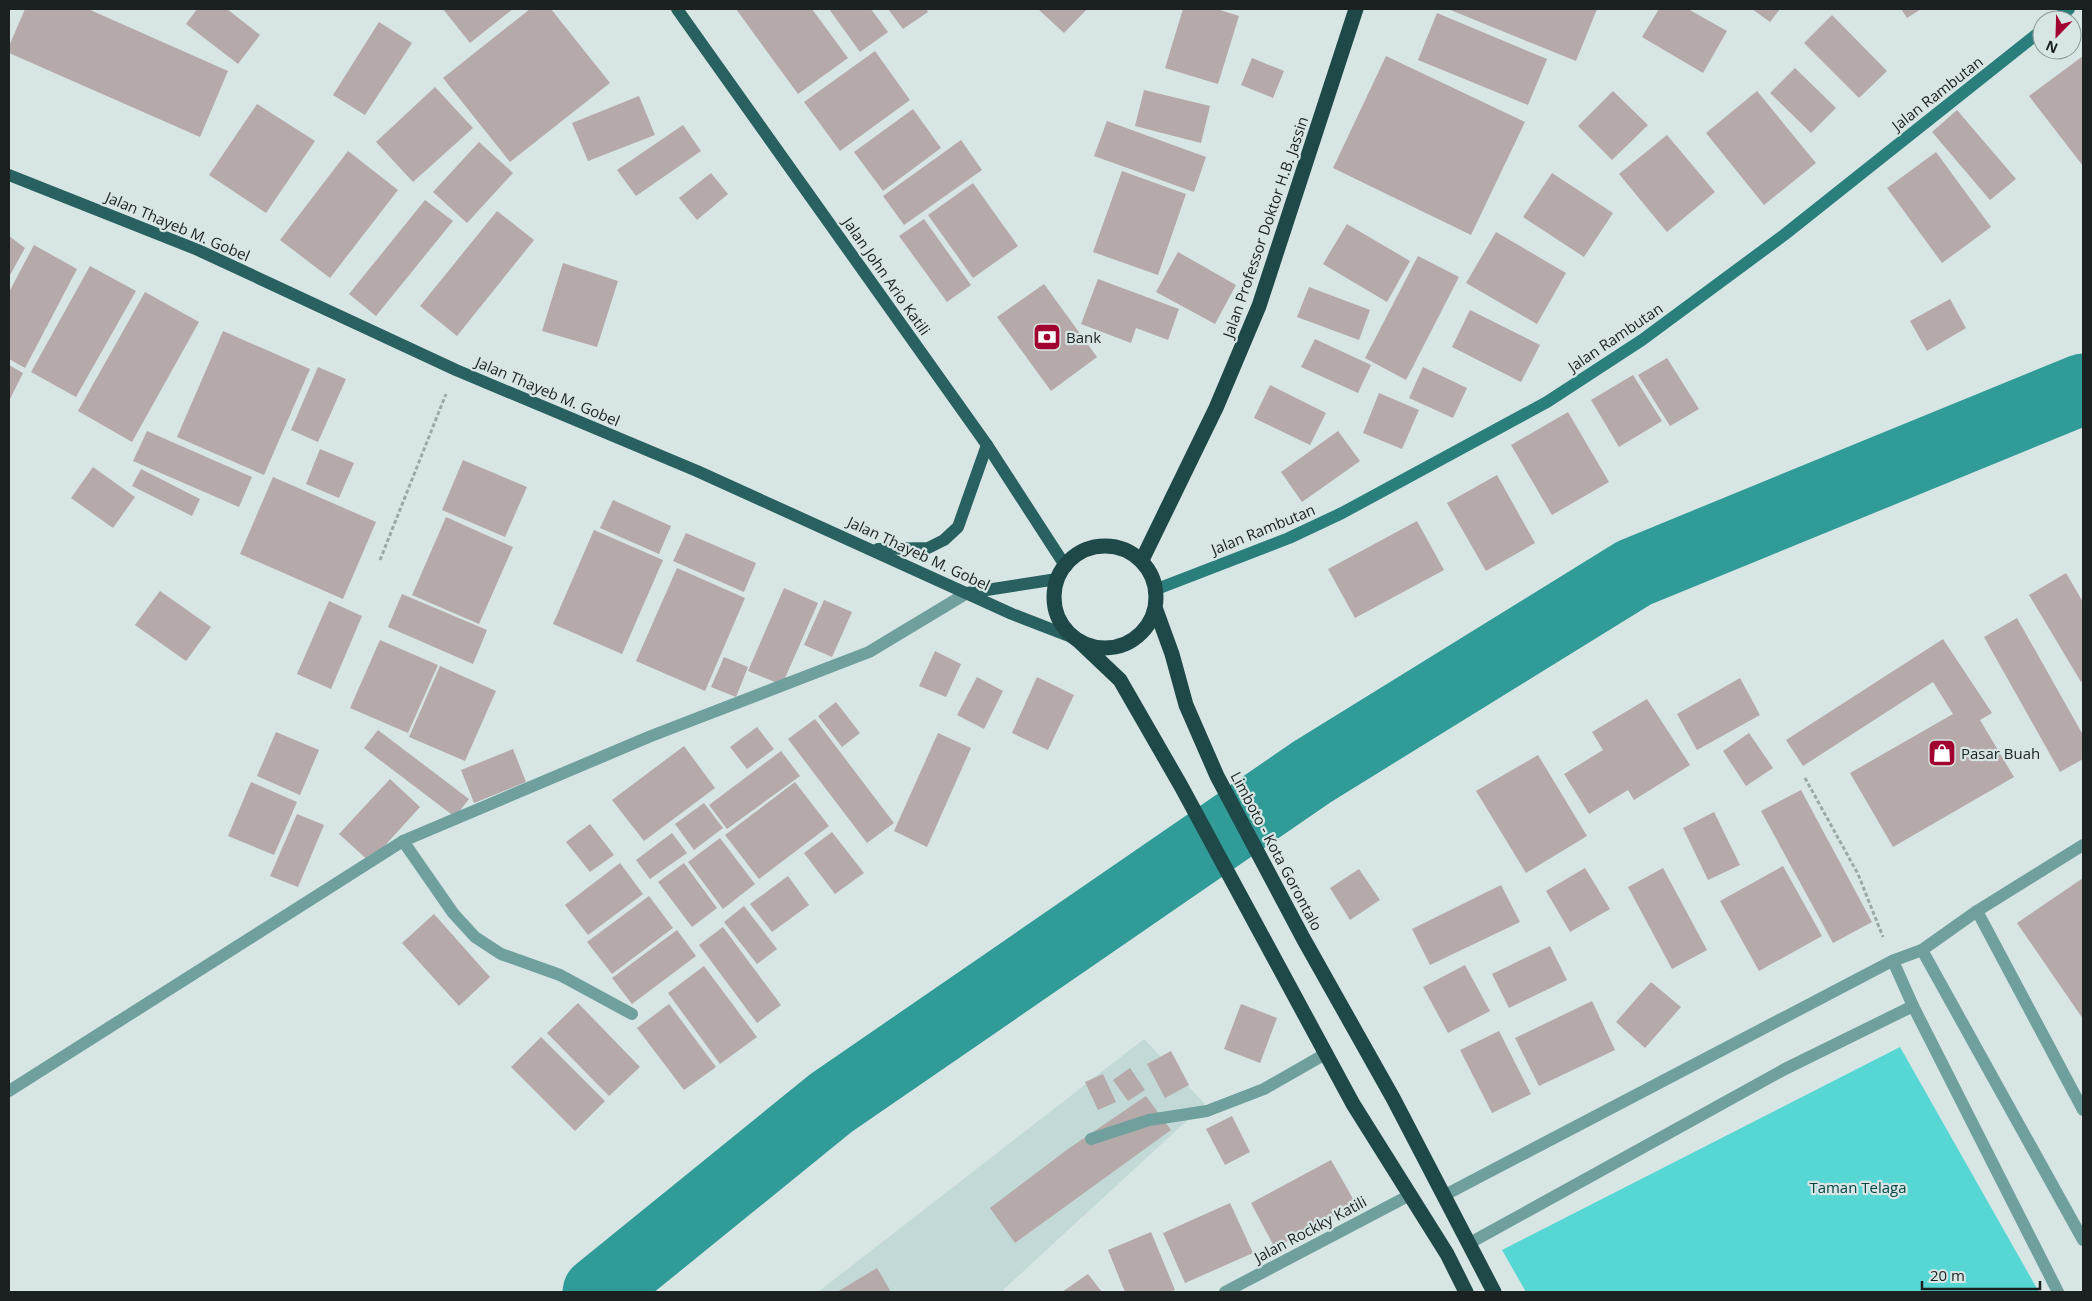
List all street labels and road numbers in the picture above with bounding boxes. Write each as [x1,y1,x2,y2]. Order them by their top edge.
street label: Jalan Rambutan [1886,51,1987,136]
street label: Jalan Professor Doktor H.B. Jassin [1217,114,1312,342]
street label: Jalan Thayeb M. Gobel [101,186,253,265]
street label: Jalan John Ario Katili [838,211,935,339]
street label: Jalan Rambutan [1562,298,1666,377]
street label: Jalan Thayeb M. Gobel [471,351,623,430]
street label: Jalan Rambutan [1206,499,1318,560]
street label: Jalan Thayeb M. Gobel [843,510,993,595]
street label: Limboto - Kota Gorontalo [1227,768,1327,934]
street label: Jalan Rockky Katili [1249,1191,1370,1268]

